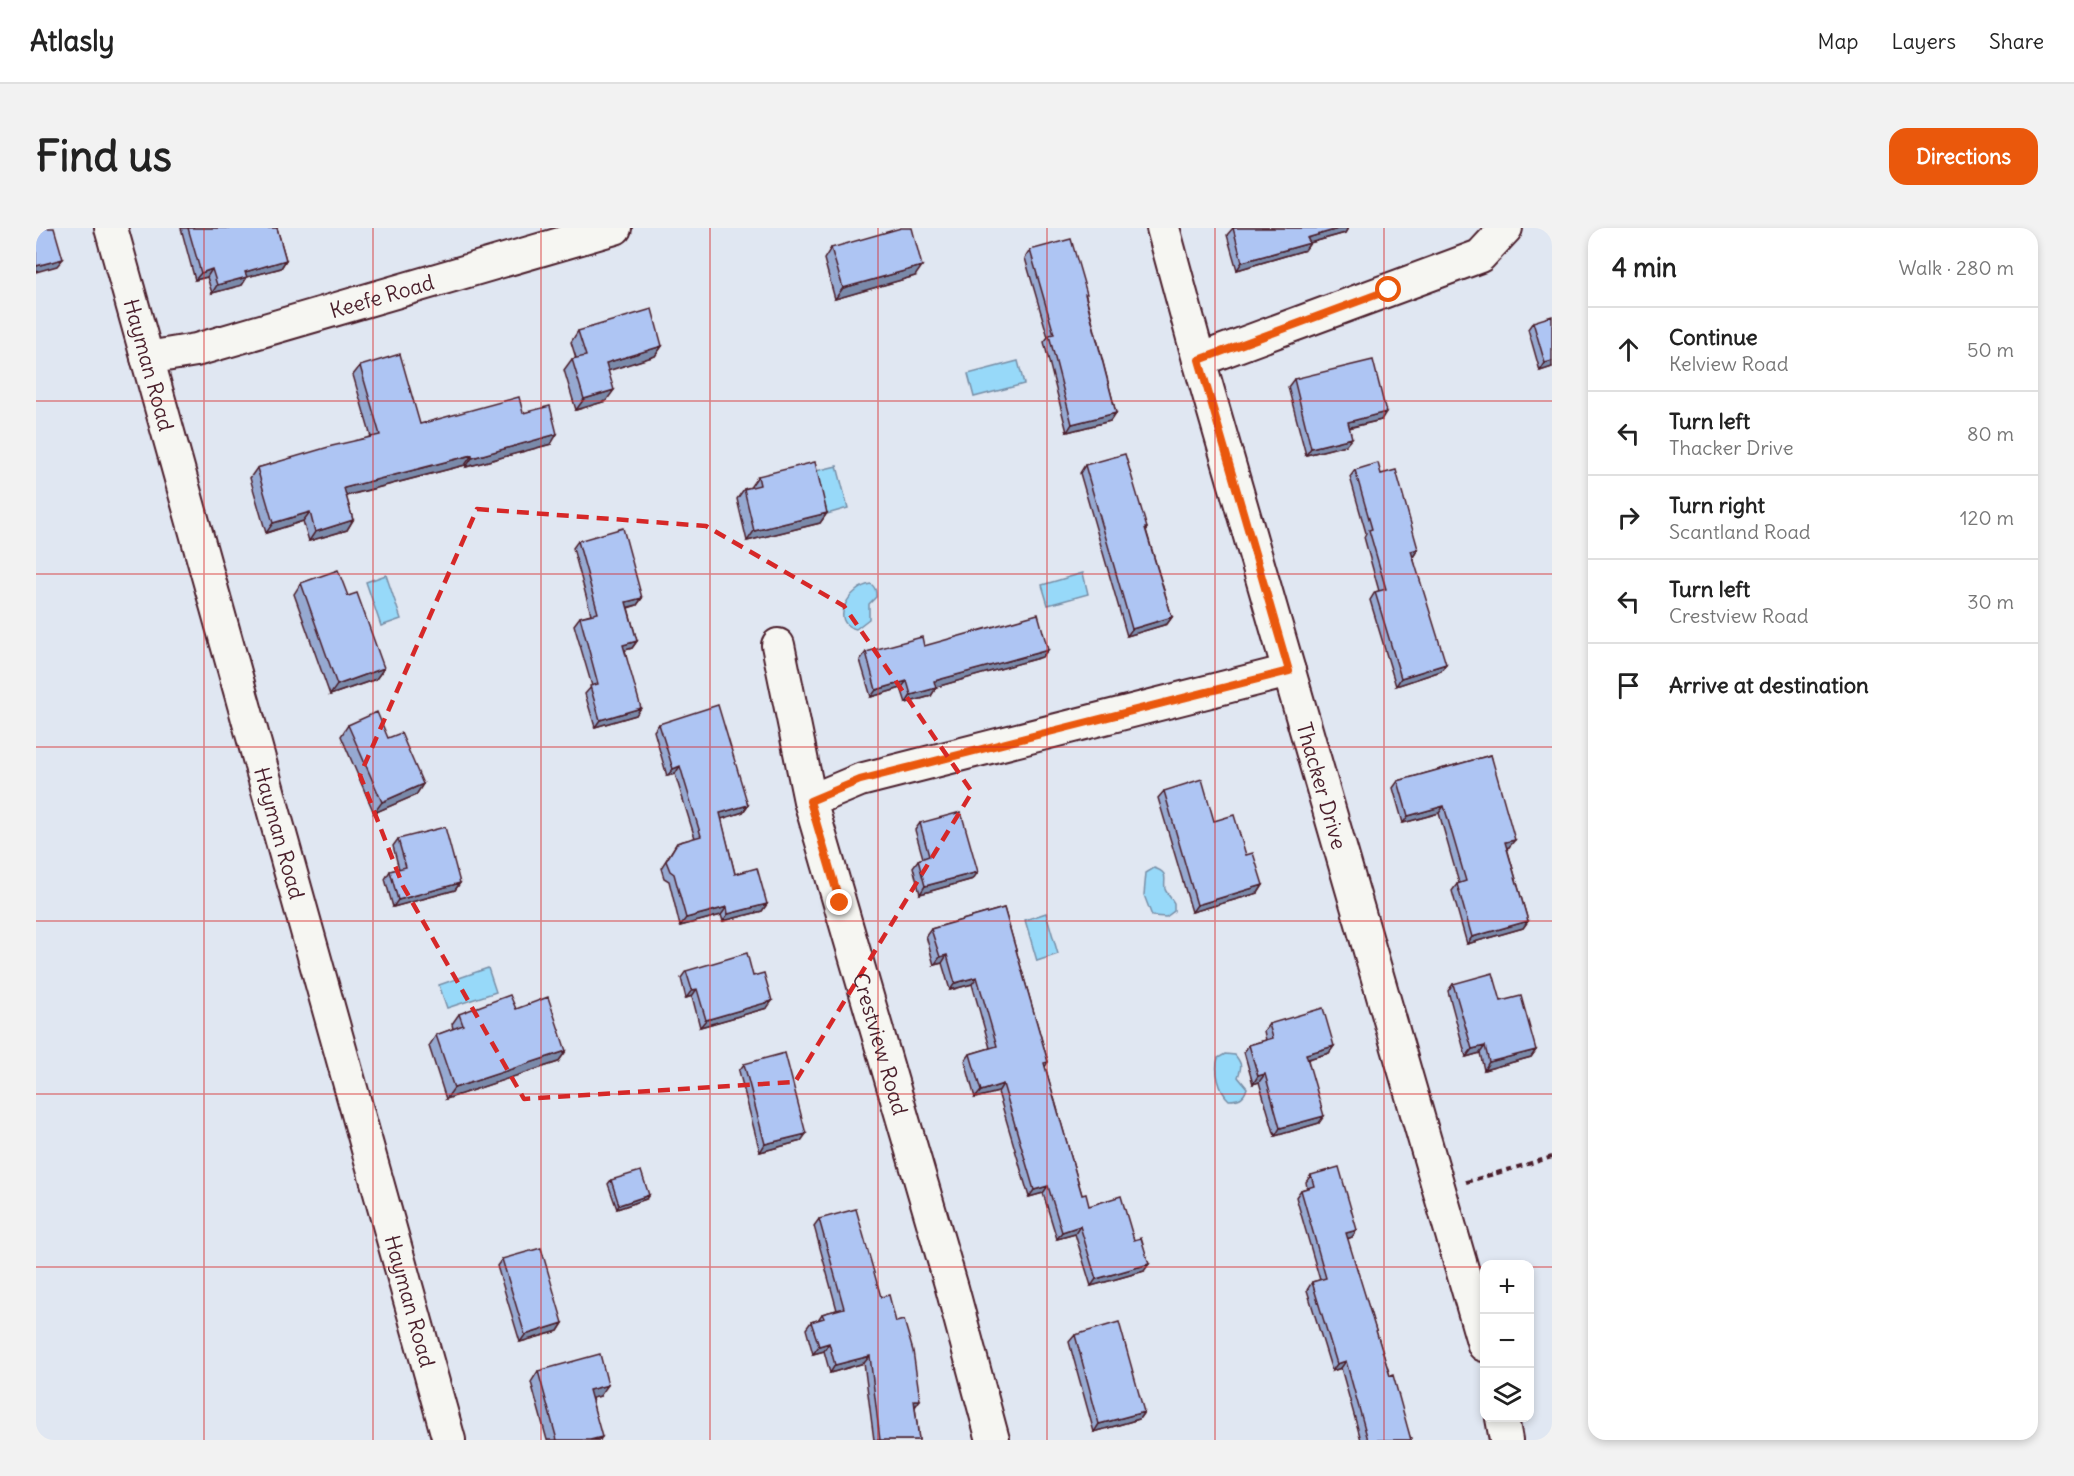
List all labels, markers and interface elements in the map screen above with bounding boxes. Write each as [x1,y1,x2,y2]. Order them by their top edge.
text: Atlasly [30,23,114,59]
text: Map [1818,28,1858,55]
text: Layers [1891,28,1956,55]
text: Share [1989,28,2044,55]
button: Directions [1889,128,2038,185]
text: Find us [36,130,172,182]
text: 4 min [1612,251,1677,284]
text: Walk · 280 m [1898,255,2014,280]
street label: Keefe Road [326,268,437,324]
route start [1375,276,1401,302]
street label: Hayman Road [118,296,180,434]
text: Continue [1669,323,1758,351]
icon: ahead [1612,333,1645,366]
text: 50 m [1967,337,2014,362]
text: Kelview Road [1669,351,1788,376]
text: Turn left [1669,407,1750,435]
icon: left [1612,417,1645,450]
text: 80 m [1967,421,2014,446]
text: Thacker Drive [1669,435,1794,460]
text: Turn right [1669,491,1765,519]
icon: right [1612,501,1645,534]
text: 120 m [1960,505,2014,530]
text: Scantland Road [1669,519,1811,544]
text: Turn left [1669,575,1750,603]
icon: left [1612,585,1645,618]
text: 30 m [1967,589,2014,614]
text: Crestview Road [1669,603,1809,628]
icon: arrive [1612,669,1645,702]
text: Arrive at destination [1669,671,1869,699]
street label: Thacker Drive [1291,719,1353,852]
street label: Hayman Road [248,764,311,902]
route end [826,889,852,915]
street label: Crestview Road [847,969,914,1118]
street label: Hayman Road [379,1232,441,1370]
map controls [1480,1260,1534,1422]
button: + [1480,1260,1534,1314]
button: − [1480,1314,1534,1368]
button: layers [1480,1368,1534,1422]

